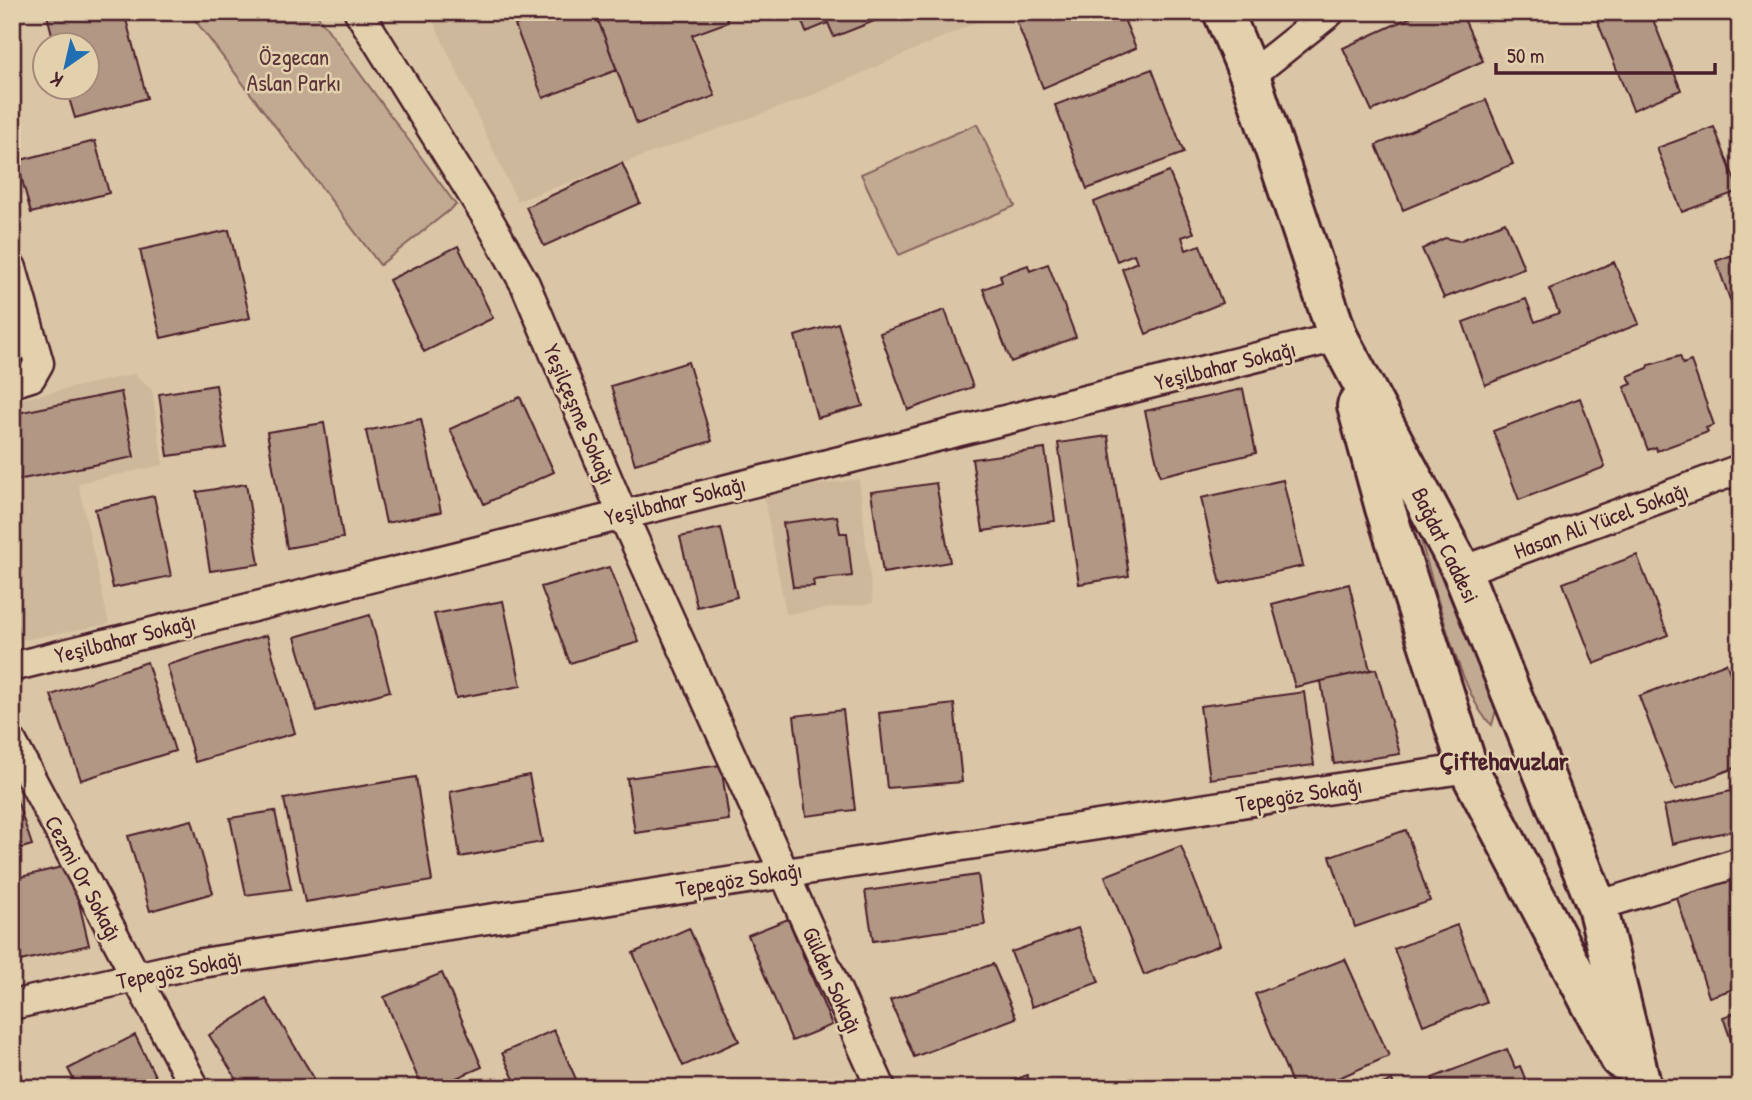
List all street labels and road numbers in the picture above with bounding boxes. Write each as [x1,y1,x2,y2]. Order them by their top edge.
street label: Yeşilbahar Sokağı [1151,332,1299,398]
street label: Yeşilçeşme Sokağı [536,339,624,489]
street label: Yeşilbahar Sokağı [601,467,749,533]
street label: Hasan Ali Yücel Sokağı [1509,474,1693,566]
street label: Bağdat Caddesi [1405,482,1487,608]
street label: Yeşilbahar Sokağı [51,605,199,671]
street label: Tepegöz Sokağı [1234,769,1364,819]
street label: Cezmi Or Sokağı [38,810,130,946]
street label: Tepegöz Sokağı [674,854,804,904]
street label: Gülden Sokağı [796,922,870,1038]
street label: Tepegöz Sokağı [114,942,244,996]

